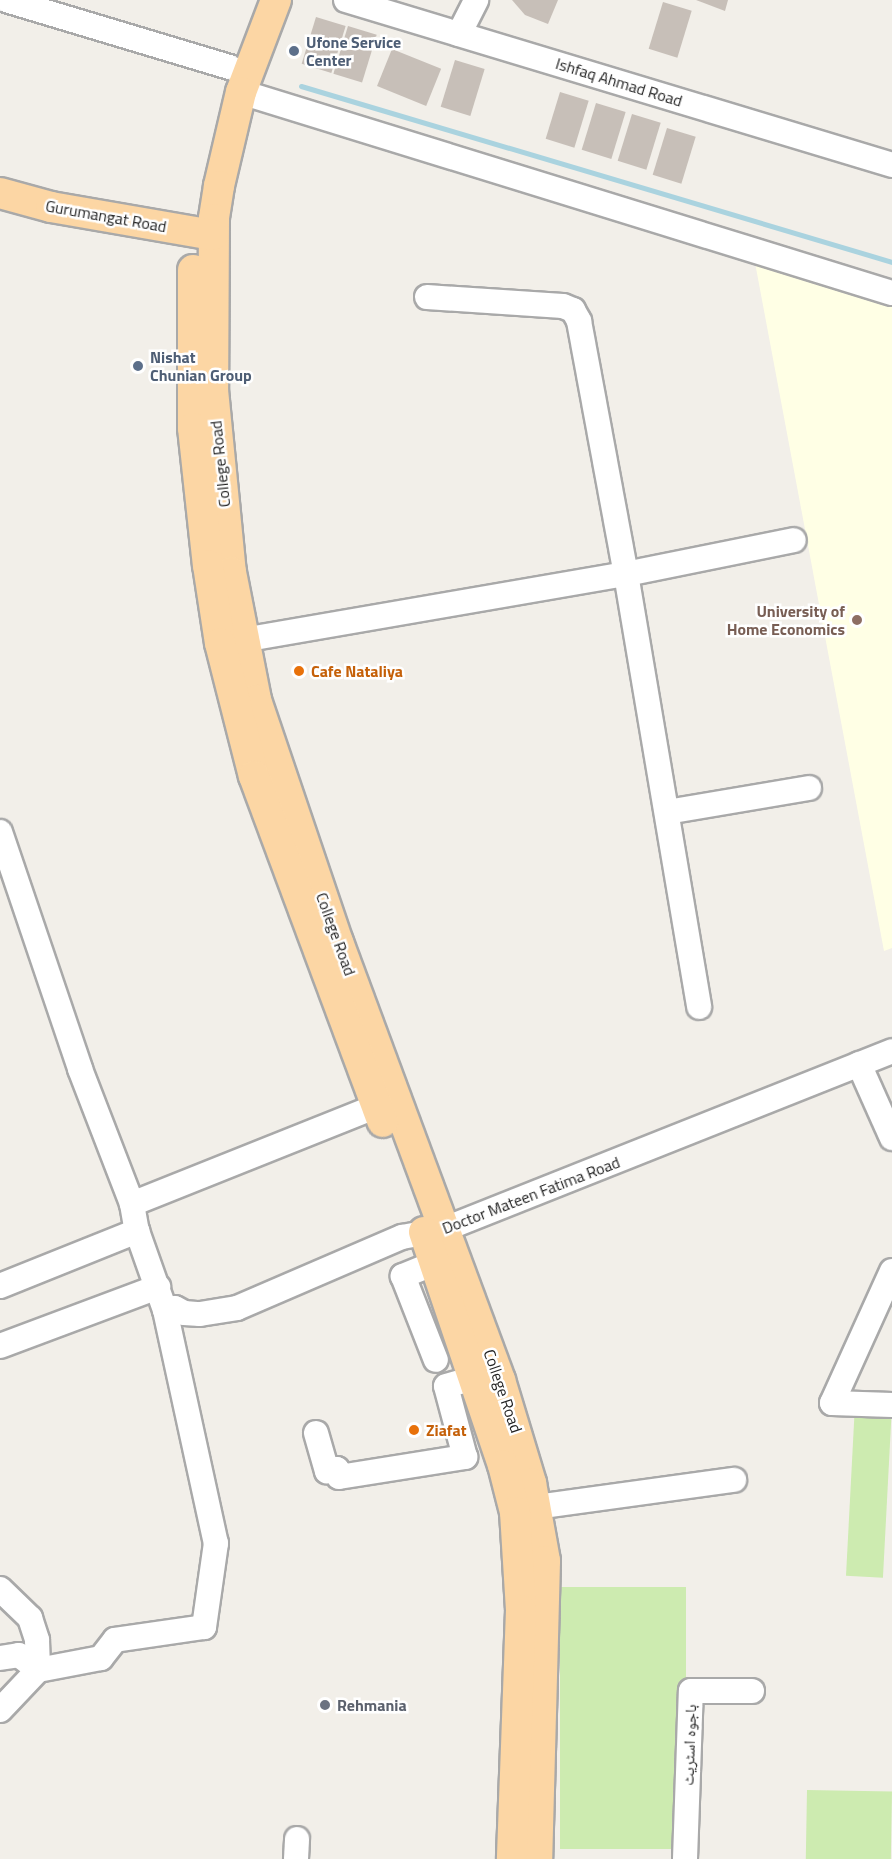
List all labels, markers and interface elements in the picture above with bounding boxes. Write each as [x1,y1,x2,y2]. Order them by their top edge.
place label: Ufone Service Center [306,32,401,70]
marker: Ufone Service Center [287,44,301,58]
street label: Ishfaq Ahmad Road [553,54,685,110]
street label: Gurumangat Road [44,196,168,236]
place label: Nishat Chunian Group [150,347,252,385]
marker: Nishat Chunian Group [131,359,145,373]
street label: College Road [206,420,234,508]
place label: University of Home Economics [727,601,845,639]
marker: University of Home Economics [850,613,864,627]
place label: Cafe Nataliya [311,661,403,681]
marker: Cafe Nataliya [292,664,306,678]
street label: College Road [312,890,360,978]
street label: Doctor Mateen Fatima Road [439,1152,623,1238]
street label: College Road [480,1347,526,1435]
place label: Ziafat [426,1420,467,1440]
marker: Ziafat [407,1423,421,1437]
place label: Rehmania [337,1695,407,1715]
marker: Rehmania [318,1698,332,1712]
street label: باجوہ اسٹریٹ [678,1704,700,1786]

